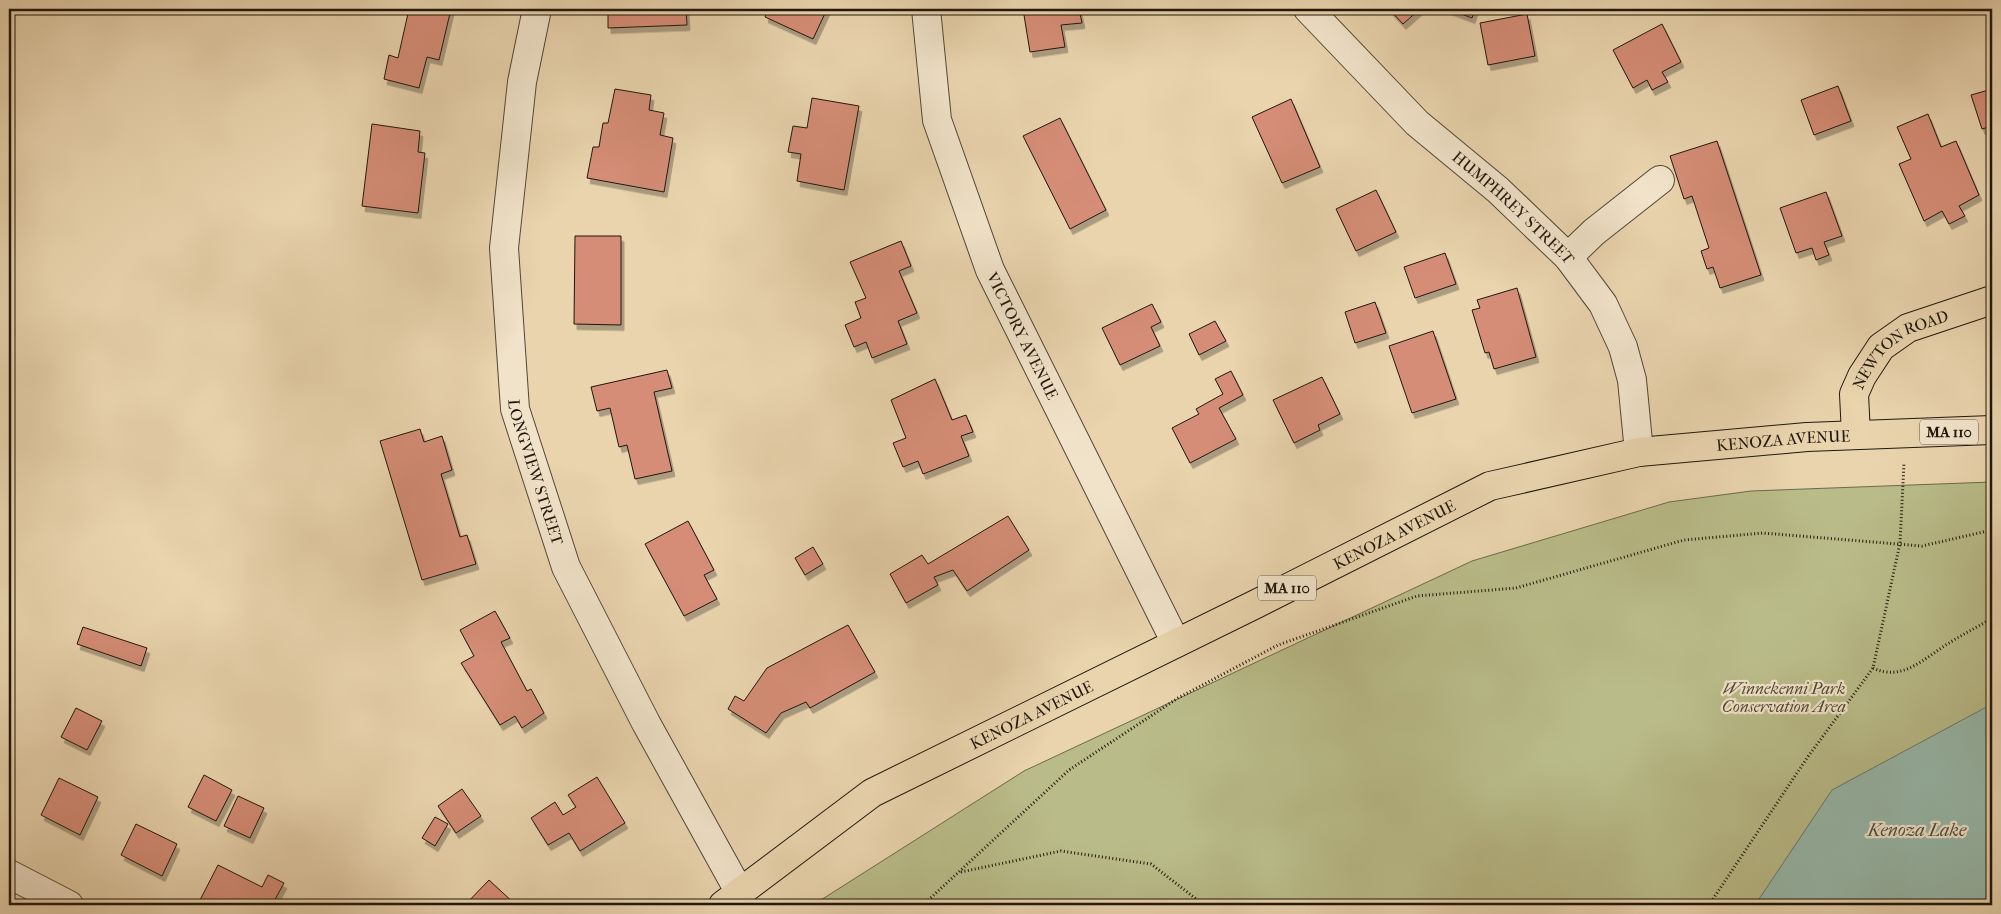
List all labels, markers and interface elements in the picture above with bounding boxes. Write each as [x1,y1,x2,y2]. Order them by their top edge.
street label: HUMPHREY STREET [1448,147,1579,268]
street label: VICTORY AVENUE [982,268,1062,403]
street label: NEWTON ROAD [1848,306,1951,392]
street label: LONGVIEW STREET [504,399,567,548]
road number: MA 110 [1920,420,1978,444]
street label: KENOZA AVENUE [1715,426,1851,455]
street label: KENOZA AVENUE [1330,496,1459,574]
road number: MA 110 [1258,576,1316,600]
street label: KENOZA AVENUE [967,677,1096,753]
park label: Winnekenni Park Conservation Area [1722,679,1846,716]
water label: Kenoza Lake [1866,820,1967,841]

